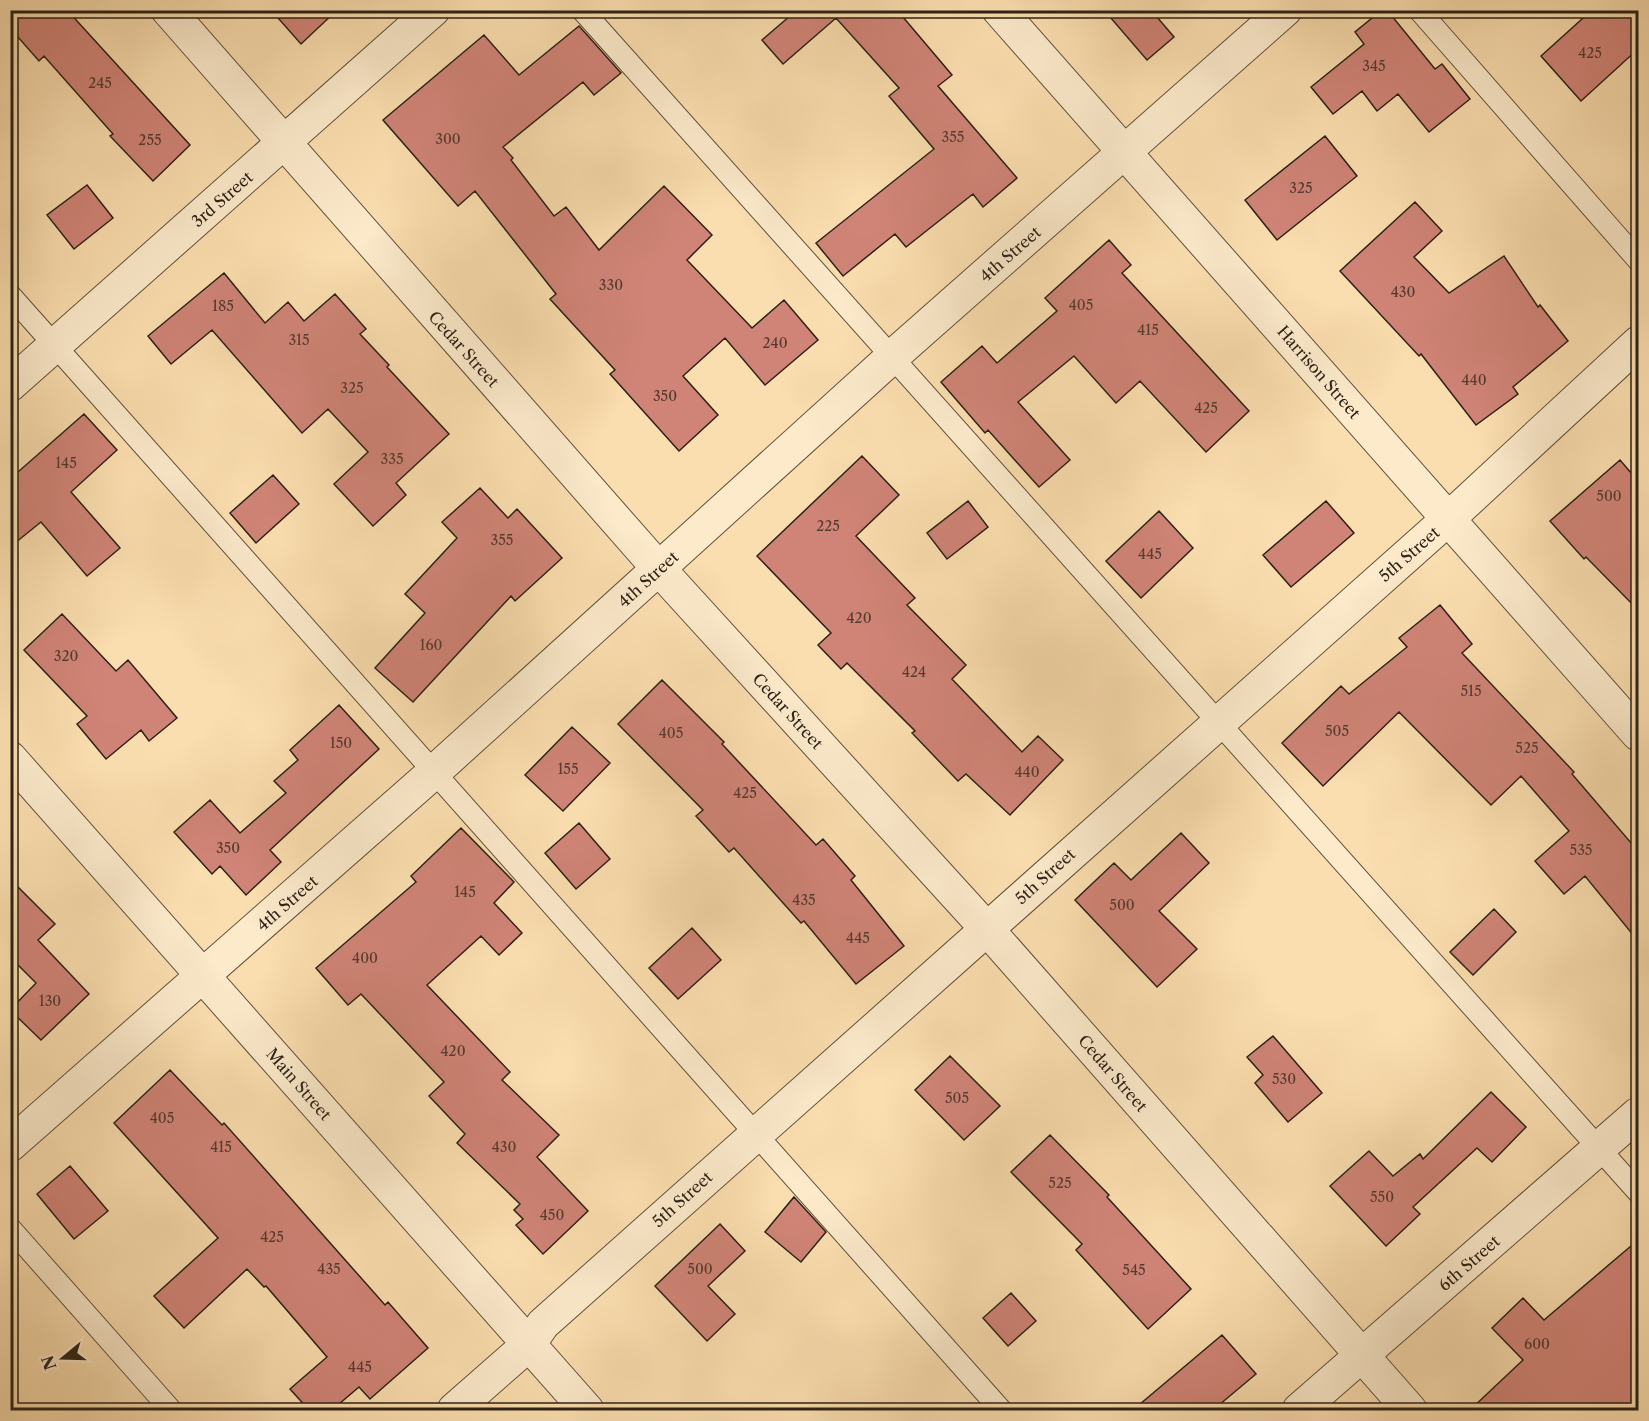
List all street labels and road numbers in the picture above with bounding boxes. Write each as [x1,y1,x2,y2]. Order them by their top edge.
street label: 3rd Street [187,167,257,231]
street label: 4th Street [975,222,1045,286]
street label: Cedar Street [425,307,504,391]
street label: Harrison Street [1273,321,1365,423]
street label: 5th Street [1375,522,1444,586]
street label: 4th Street [614,546,683,611]
street label: Cedar Street [749,669,828,753]
street label: 5th Street [1011,844,1079,908]
street label: 4th Street [252,871,322,935]
street label: Cedar Street [1074,1030,1152,1116]
street label: Main Street [262,1044,336,1124]
street label: 5th Street [648,1167,716,1231]
street label: 6th Street [1434,1231,1504,1295]

